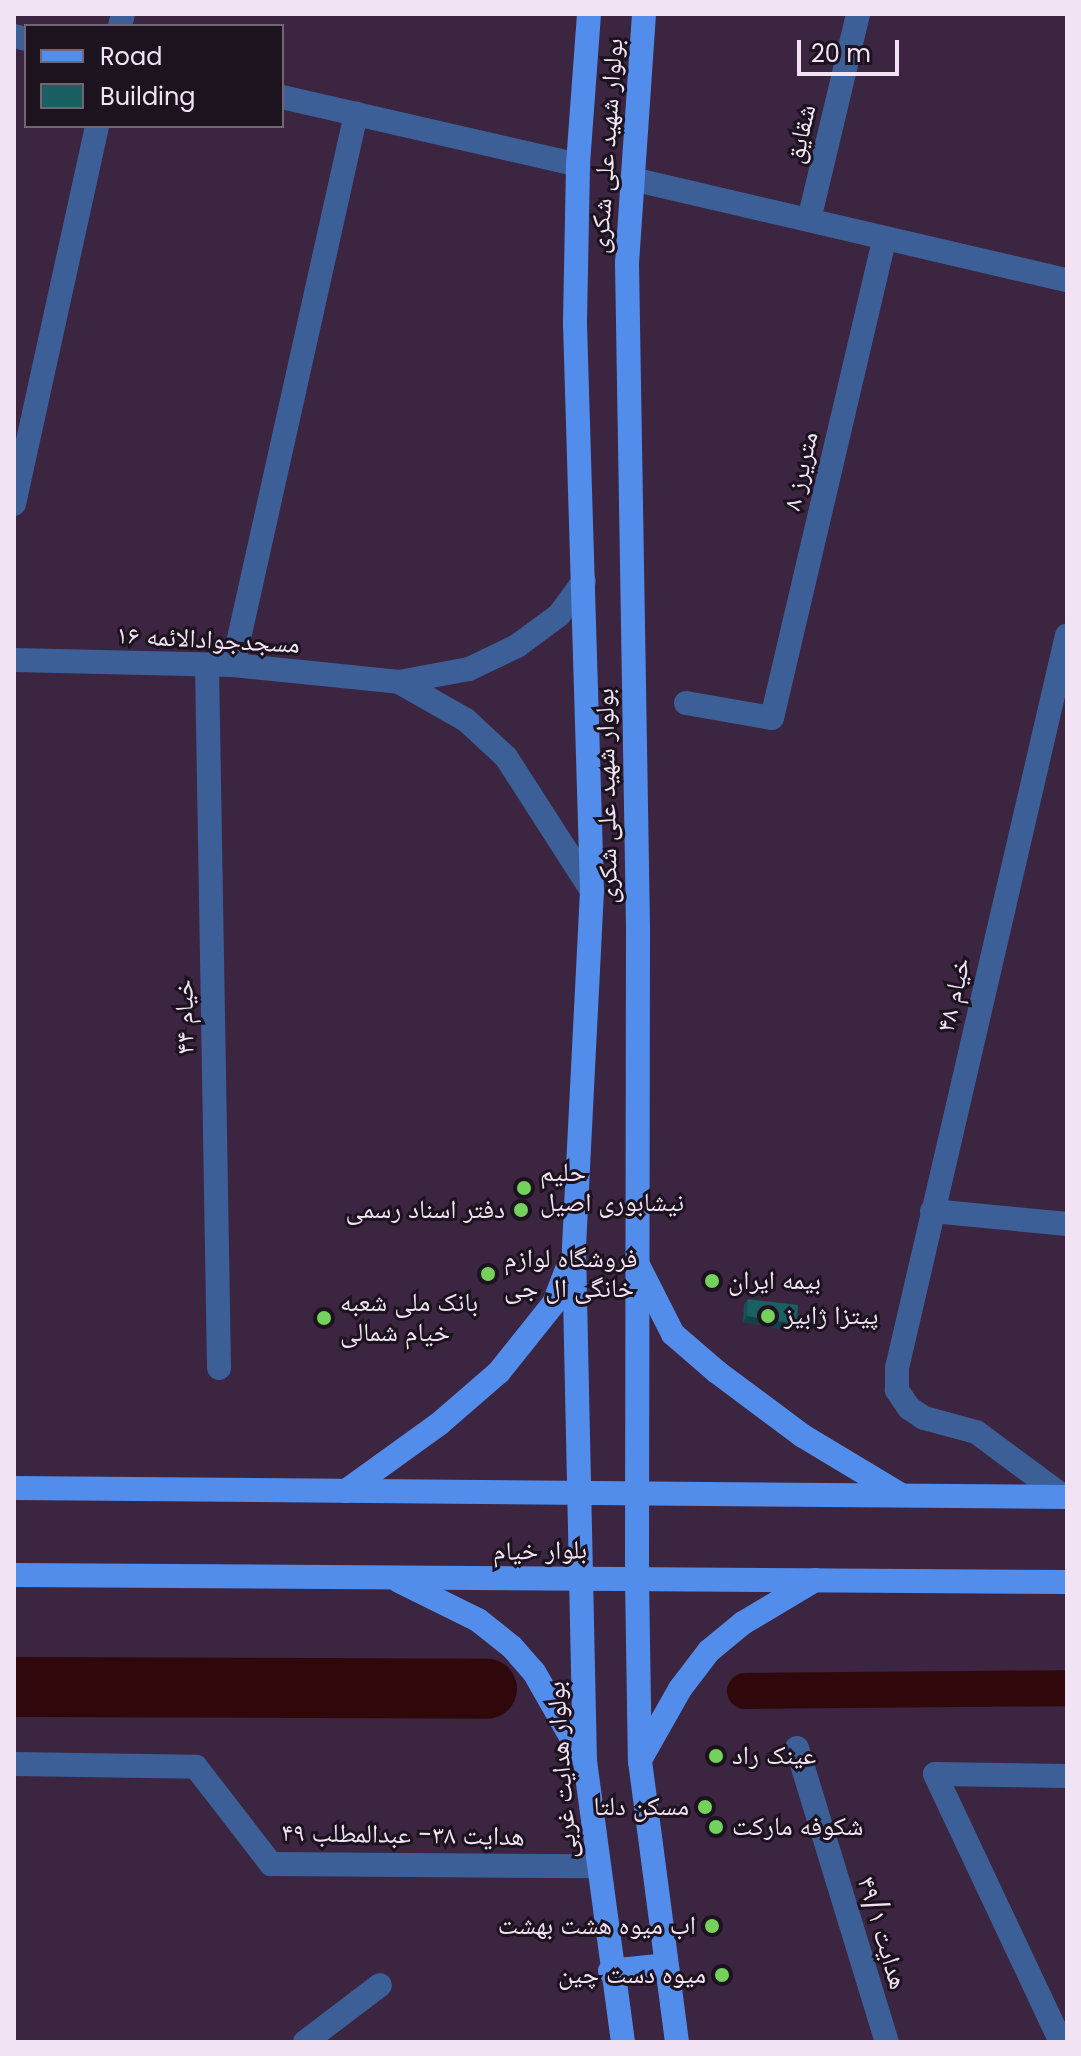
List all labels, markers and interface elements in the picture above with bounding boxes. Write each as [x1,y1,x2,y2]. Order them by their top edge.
legend [24,24,284,128]
scale bar [801,24,903,74]
street label: بولوار شهید علی شکری [584,37,630,255]
text: 20 m [811,37,871,70]
text: Road [100,40,162,73]
text: Building [100,80,196,113]
street label: شقایق [779,102,823,166]
street label: ۸ متریرز [777,429,825,513]
street label: مسجدجوادالائمه ۱۶ [115,620,301,660]
street label: بولوار شهید علی شکری [590,688,624,904]
street label: خیام ۴۸ [930,955,978,1035]
street label: خیام ۴۴ [169,979,201,1055]
place label: حلیم نیشابوری اصیل [540,1157,684,1218]
marker: حلیم نیشابوری اصیل [515,1179,533,1197]
place label: دفتر اسناد رسمی [346,1194,505,1226]
marker: دفتر اسناد رسمی [512,1201,530,1219]
place label: فروشگاه لوازم خانگی ال جی [504,1243,637,1304]
marker: فروشگاه لوازم خانگی ال جی [479,1265,497,1283]
place label: بیمه ایران [728,1265,821,1297]
marker: بیمه ایران [703,1272,721,1290]
place label: بانک ملی شعبه خیام شمالی [340,1287,478,1348]
place label: پیتزا ژابیز [784,1300,879,1332]
marker: پیتزا ژابیز [759,1307,777,1325]
marker: بانک ملی شعبه خیام شمالی [315,1309,333,1327]
street label: بلوار خیام [493,1535,587,1567]
street label: بولوار هدایت غربی [540,1680,584,1860]
place label: عینک راد [732,1740,816,1772]
marker: عینک راد [707,1747,725,1765]
place label: مسکن دلتا [594,1791,689,1823]
marker: مسکن دلتا [696,1798,714,1816]
place label: شکوفه مارکت [732,1811,863,1843]
street label: هدایت ۳۸- عبدالمطلب ۴۹ [281,1817,525,1853]
marker: شکوفه مارکت [707,1818,725,1836]
street label: هدایت ۴۹/۱ [850,1873,914,1993]
place label: اب میوه هشت بهشت [498,1910,696,1942]
marker: اب میوه هشت بهشت [703,1917,721,1935]
place label: میوه دست چین [558,1959,706,1991]
marker: میوه دست چین [713,1966,731,1984]

